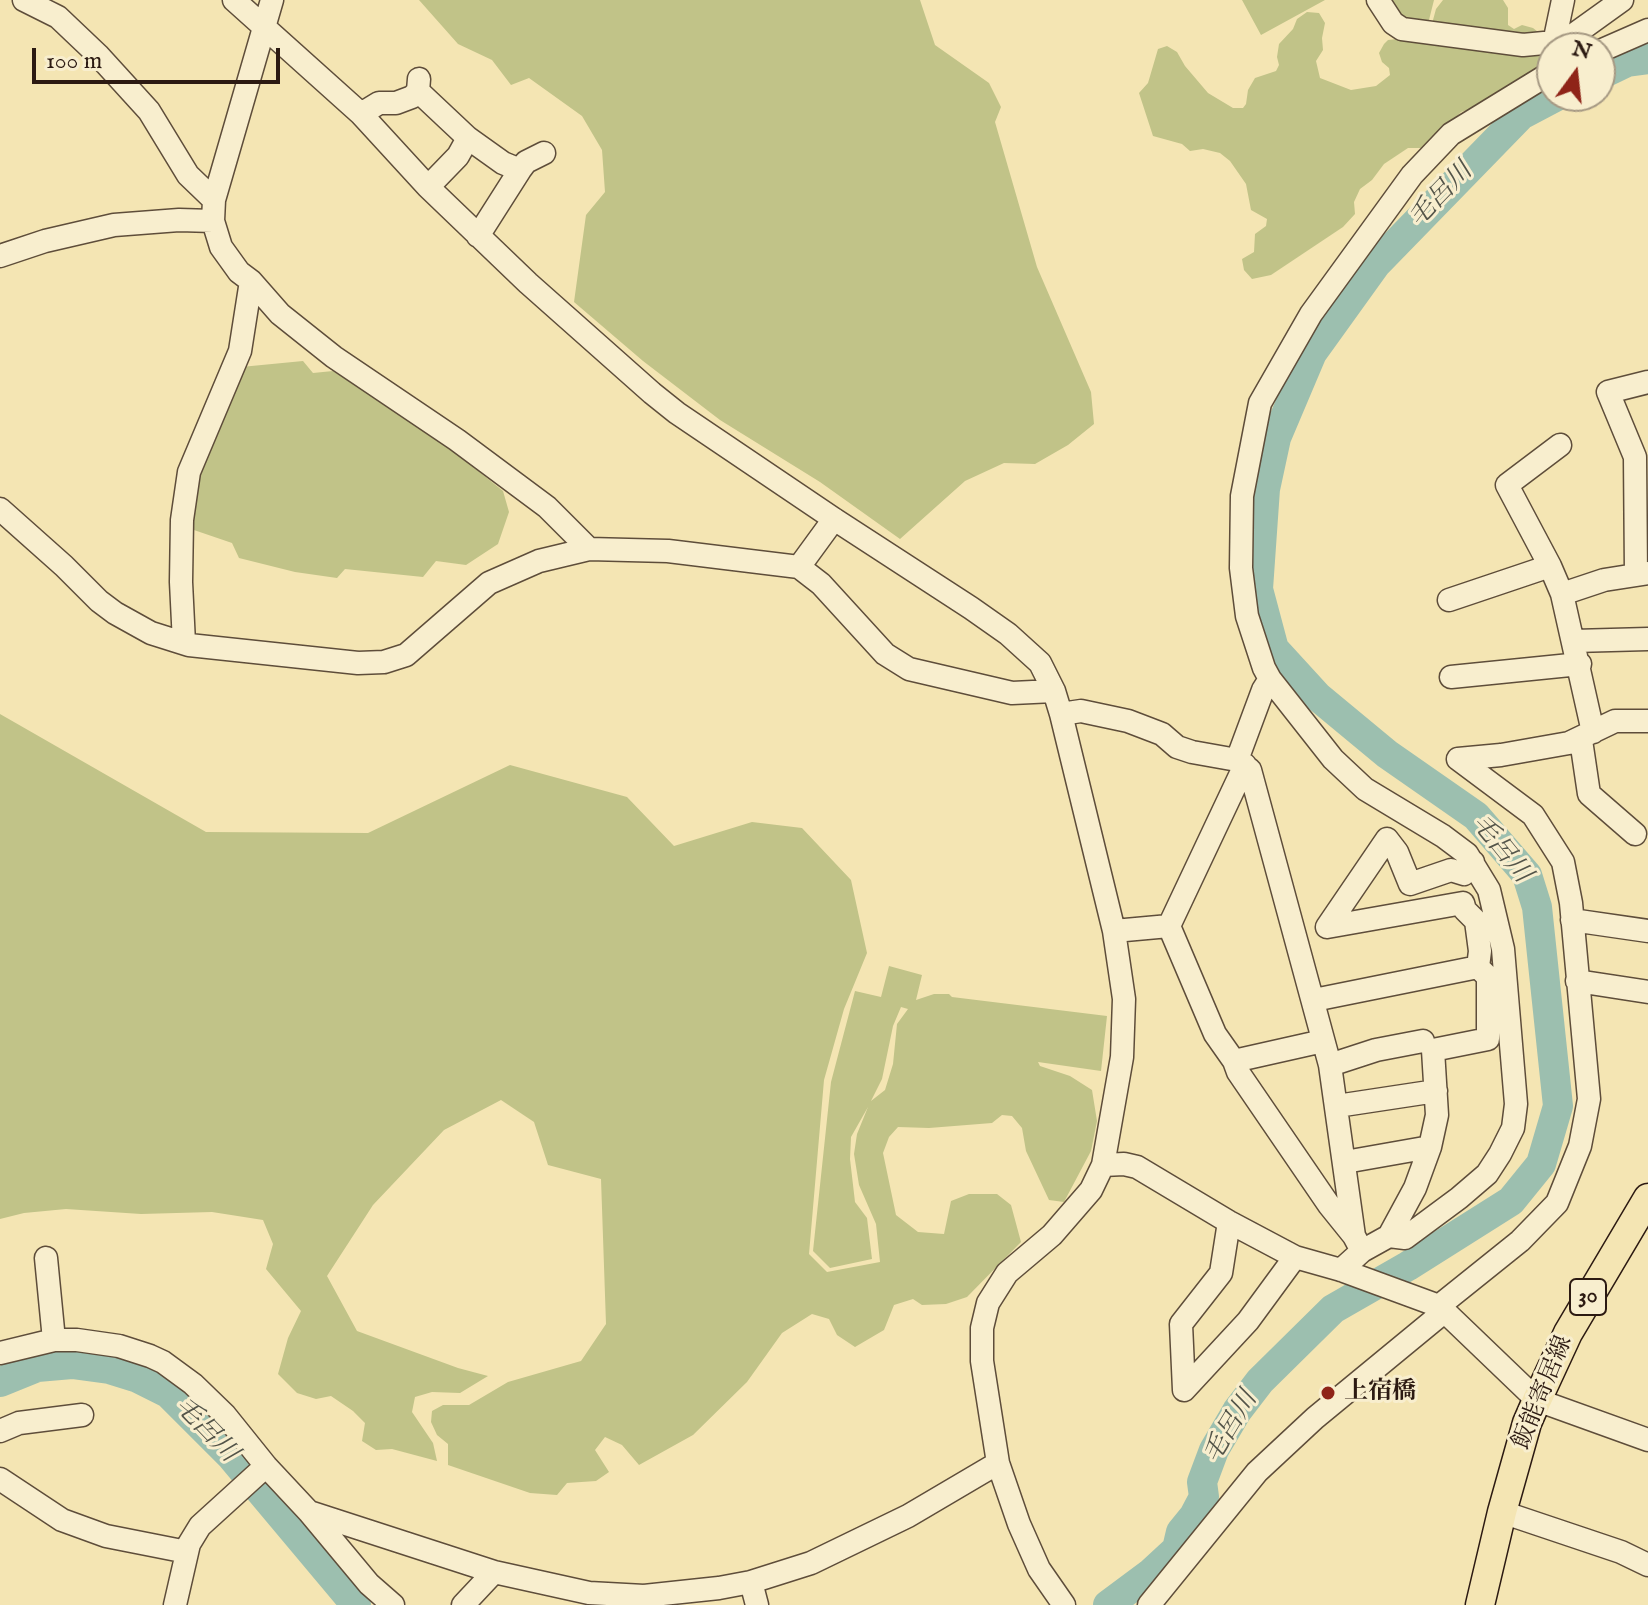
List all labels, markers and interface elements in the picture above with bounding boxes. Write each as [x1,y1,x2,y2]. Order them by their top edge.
scale bar [36,32,284,82]
north arrow [1536,32,1616,112]
text: N [1569,35,1595,67]
text: 100 m [46,46,102,77]
water label: 毛呂川 [1404,157,1480,235]
water label: 毛呂川 [1463,810,1537,890]
road number: 30 [1570,1279,1606,1315]
street label: 飯能寄居線 [1508,1332,1580,1454]
place label: 上宿橋 [1344,1379,1416,1407]
marker: 上宿橋 [1319,1384,1337,1402]
water label: 毛呂川 [1199,1387,1265,1469]
water label: 毛呂川 [167,1392,243,1470]

